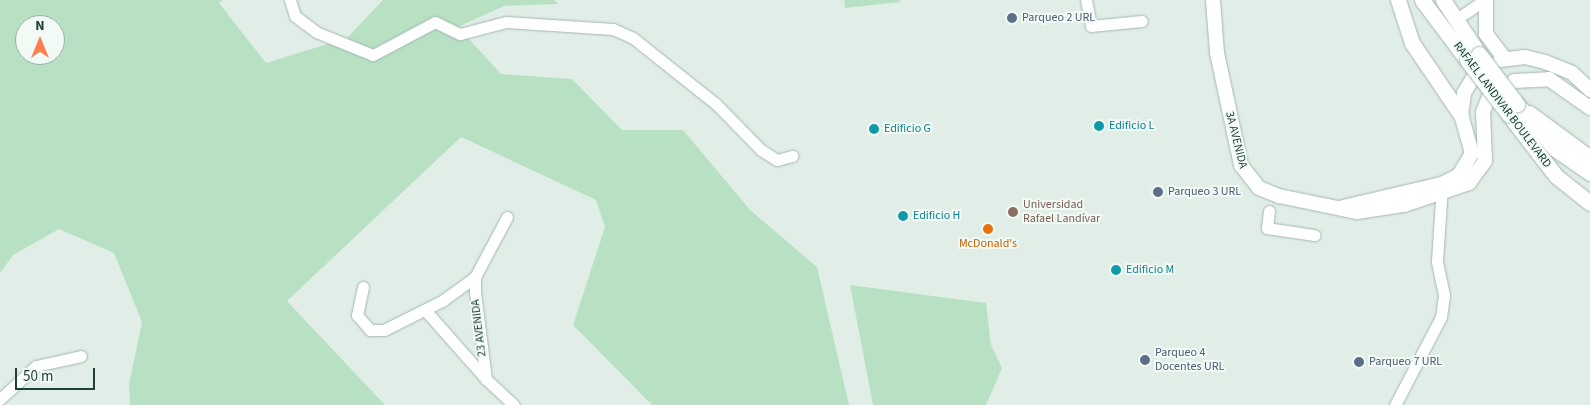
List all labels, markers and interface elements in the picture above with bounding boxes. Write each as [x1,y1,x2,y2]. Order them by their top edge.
place label: Parqueo 2 URL [1022,11,1095,25]
marker: Parqueo 2 URL [1006,12,1018,24]
north arrow [15,15,65,65]
text: N [35,16,45,36]
street label: RAFAEL LANDIVAR BOULEVARD [1450,39,1554,171]
street label: 3A AVENIDA [1222,110,1250,170]
place label: Edificio L [1109,119,1154,133]
marker: Edificio L [1093,120,1105,132]
place label: Edificio G [884,122,931,136]
marker: Edificio G [868,123,880,135]
place label: Parqueo 3 URL [1168,185,1241,199]
marker: Parqueo 3 URL [1152,186,1164,198]
place label: Universidad Rafael Landívar [1023,198,1100,226]
marker: Universidad Rafael Landívar [1007,206,1019,218]
place label: Edificio H [913,209,960,223]
marker: Edificio H [897,210,909,222]
marker: McDonald's [982,223,994,235]
place label: McDonald's [959,237,1017,251]
place label: Edificio M [1126,263,1174,277]
marker: Edificio M [1110,264,1122,276]
street label: 23 AVENIDA [468,298,490,358]
place label: Parqueo 4 Docentes URL [1155,346,1224,374]
marker: Parqueo 4 Docentes URL [1139,354,1151,366]
place label: Parqueo 7 URL [1369,355,1442,369]
marker: Parqueo 7 URL [1353,356,1365,368]
scale bar [18,358,98,390]
text: 50 m [23,366,53,387]

